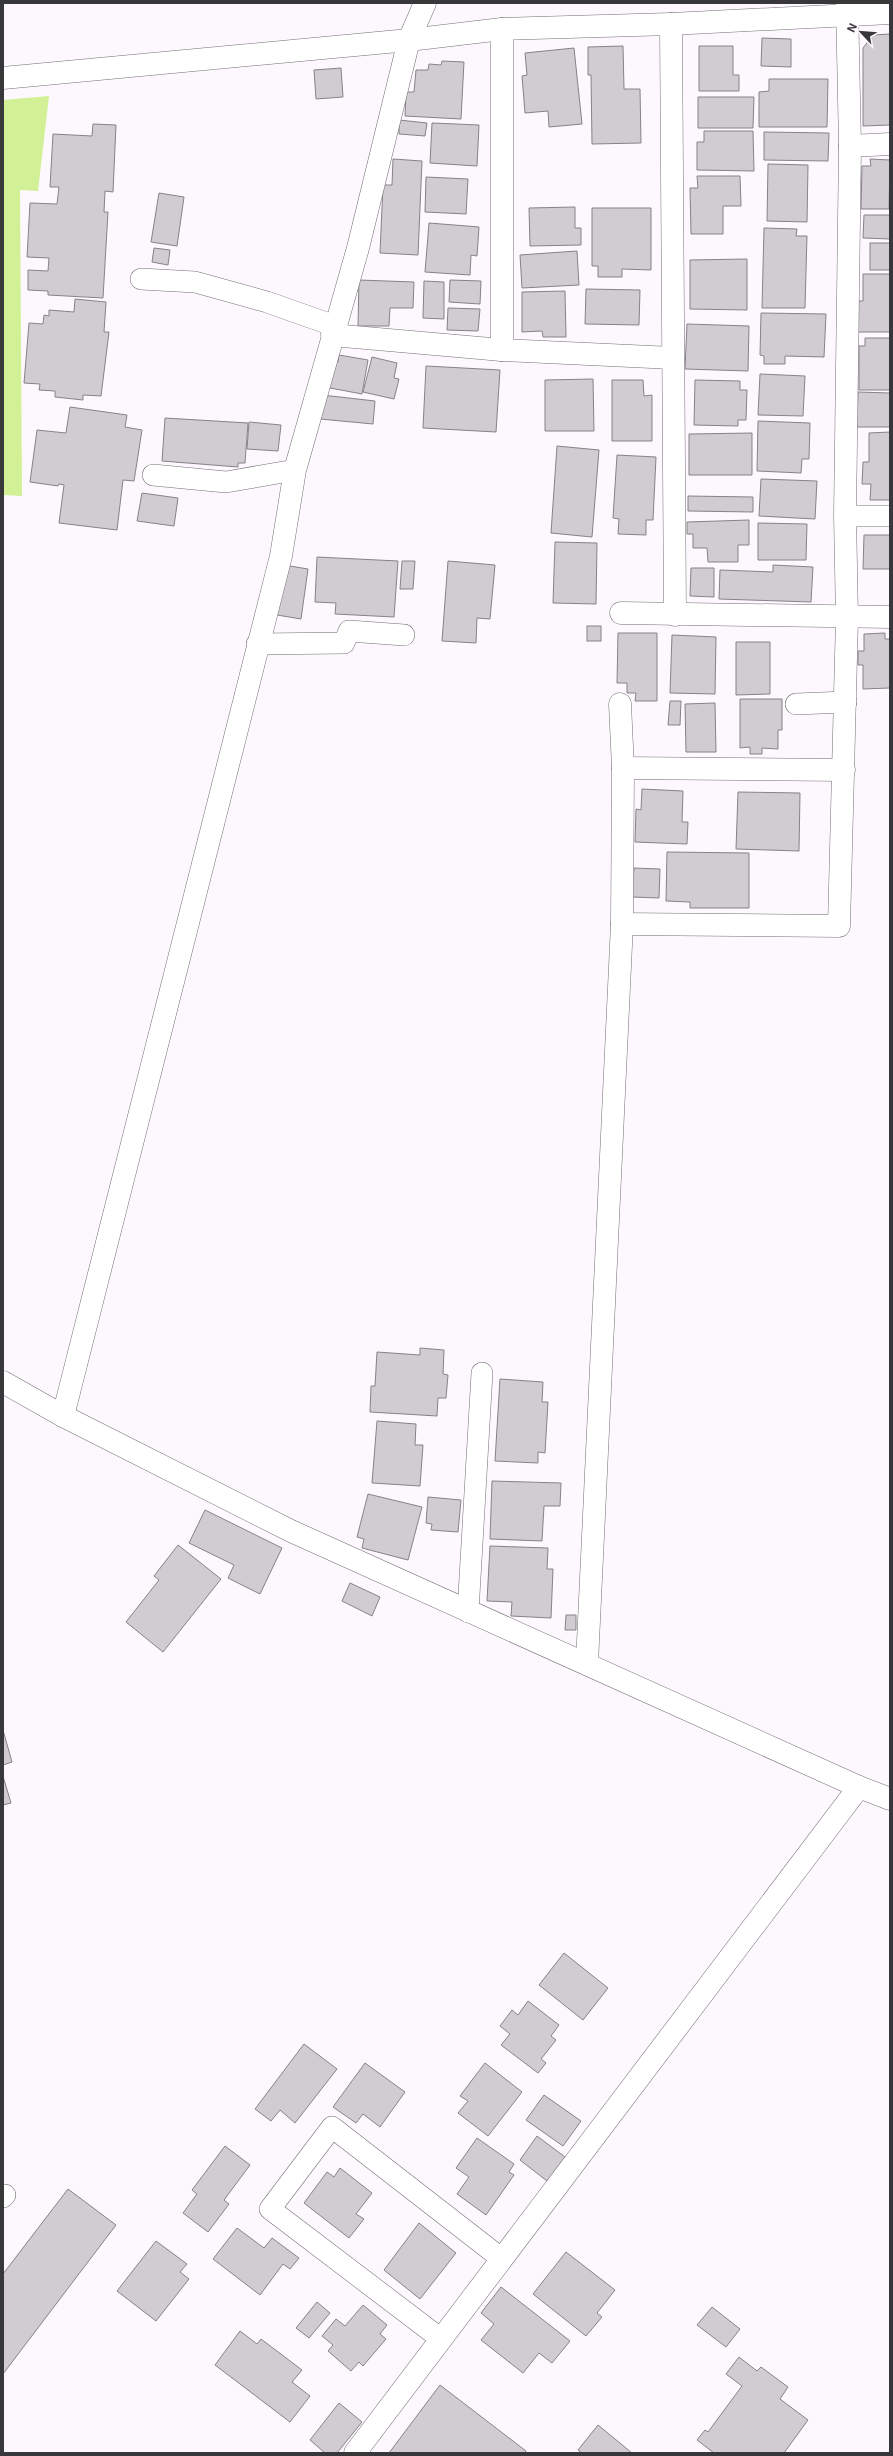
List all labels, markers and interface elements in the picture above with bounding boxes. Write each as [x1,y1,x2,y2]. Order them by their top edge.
north arrow [841,12,881,52]
text: N [844,21,860,34]

